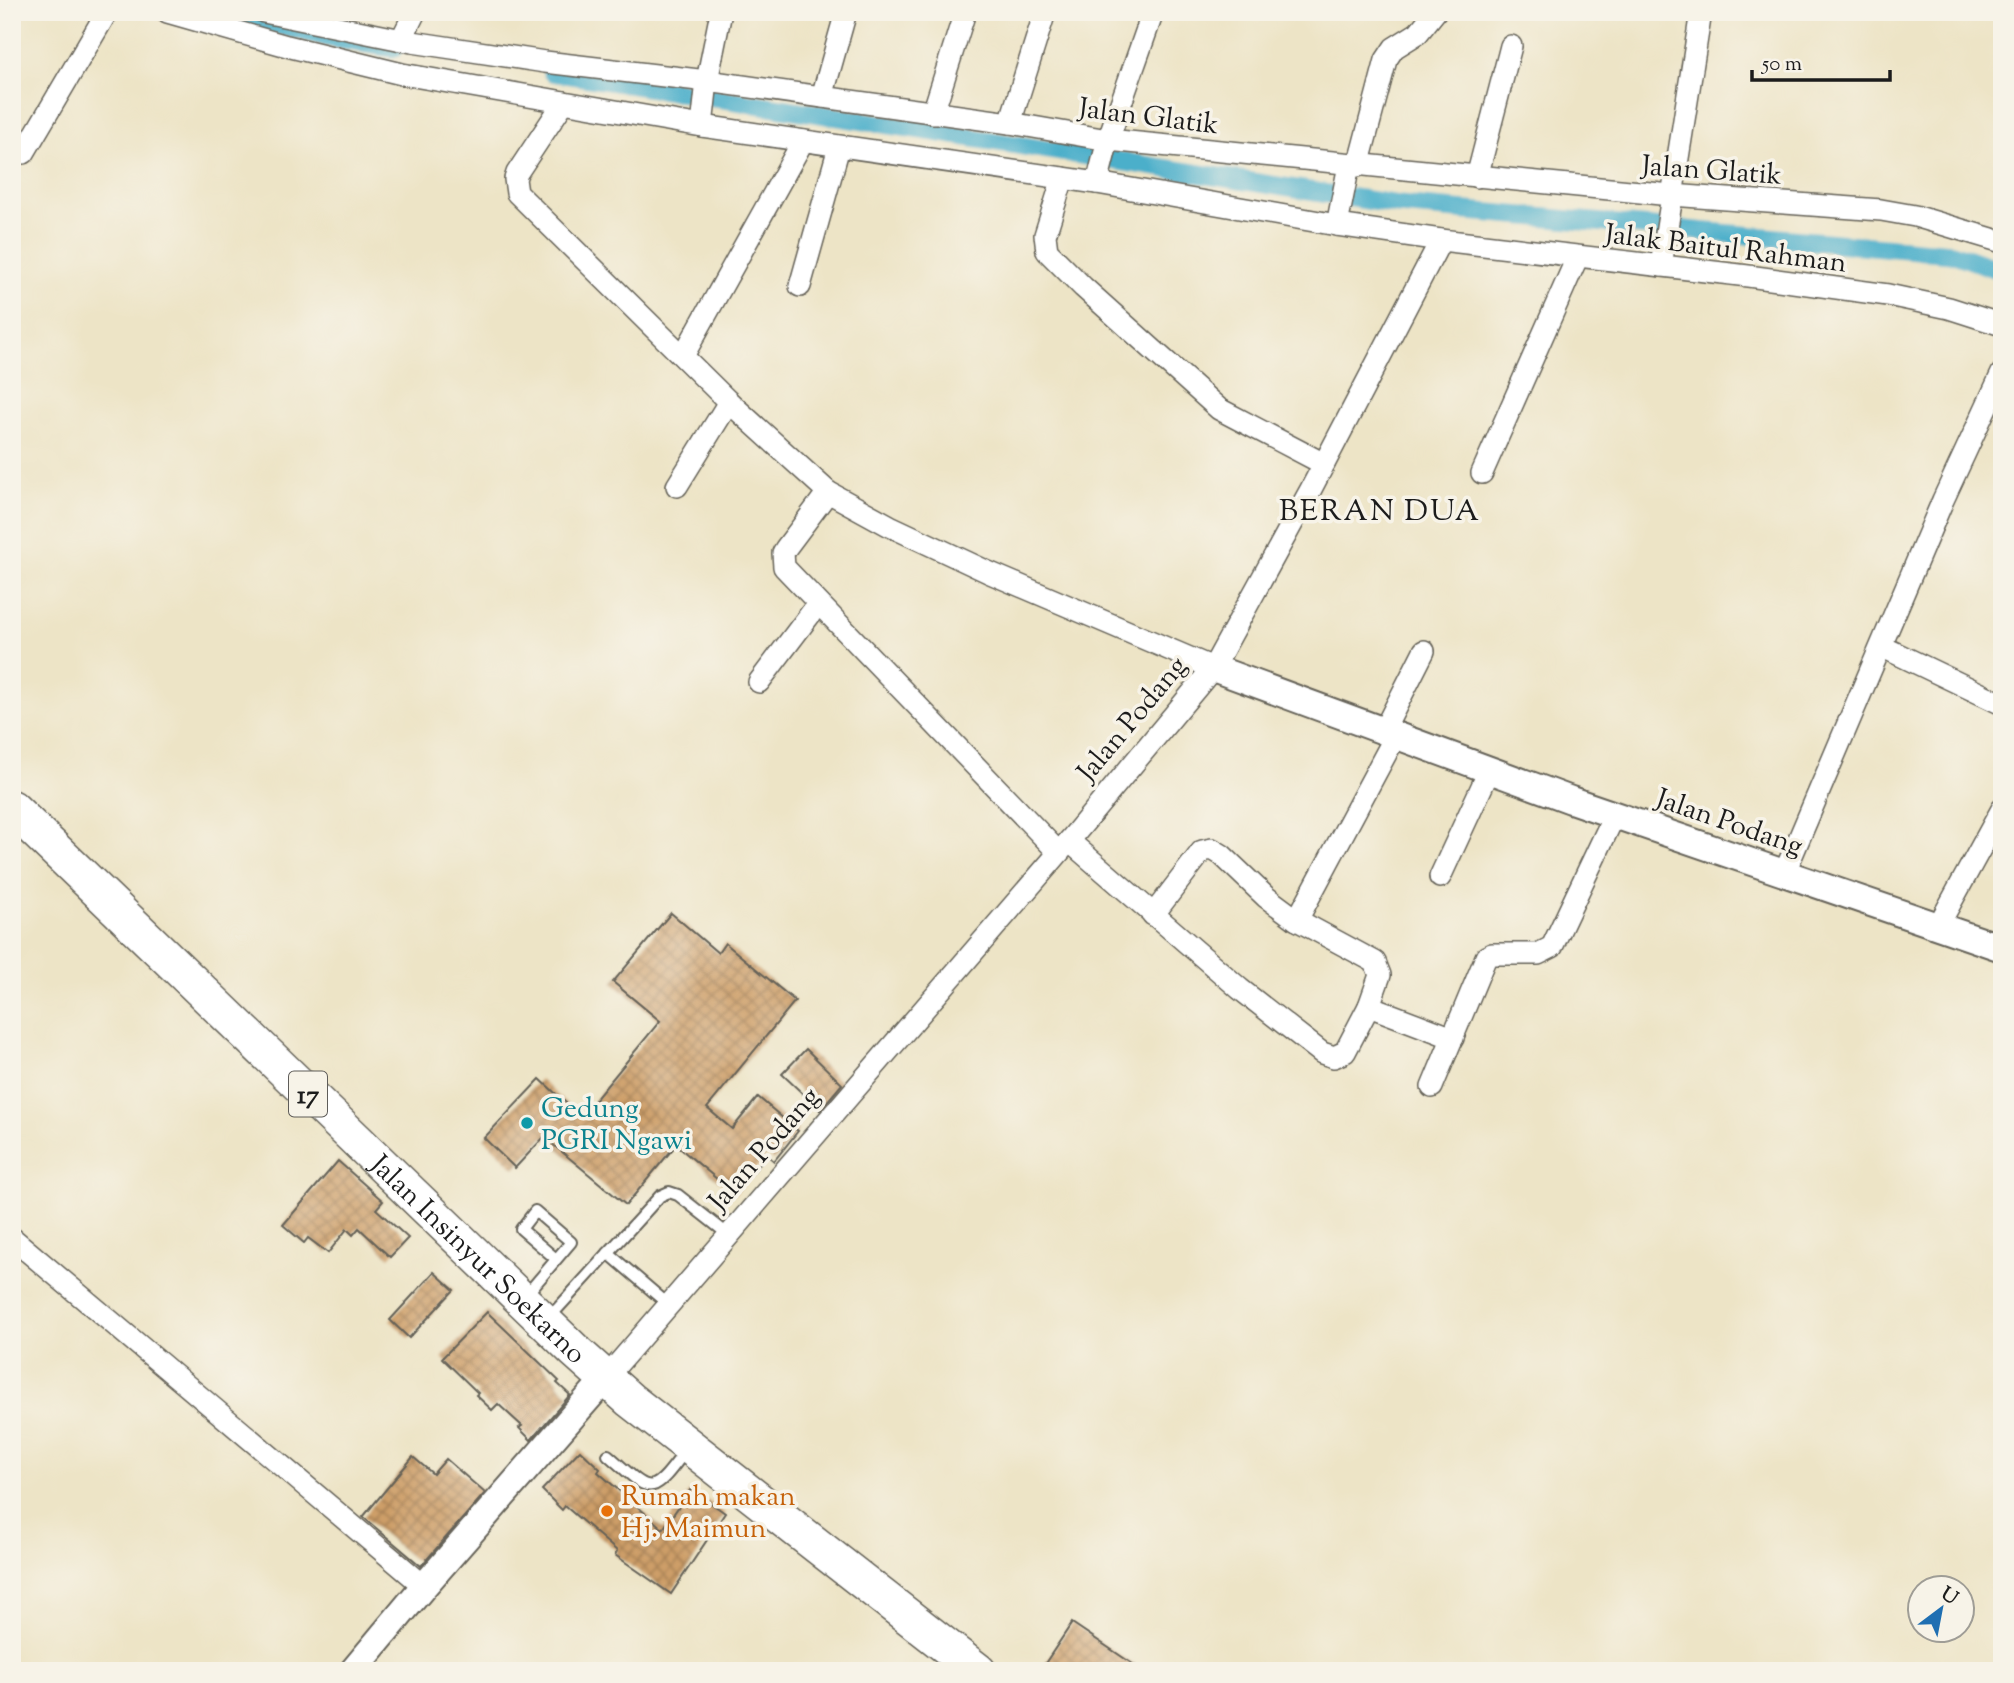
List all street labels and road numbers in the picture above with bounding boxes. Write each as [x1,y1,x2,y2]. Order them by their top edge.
street label: Jalan Glatik [1075,89,1221,146]
street label: Jalan Glatik [1638,147,1783,197]
street label: Jalak Baitul Rahman [1601,215,1849,285]
street label: Jalan Podang [1068,649,1198,793]
street label: Jalan Podang [1648,779,1808,868]
road number: 17 [289,1072,327,1116]
street label: Jalan Podang [699,1079,830,1222]
street label: Jalan Insinyur Soekarno [359,1146,594,1375]

